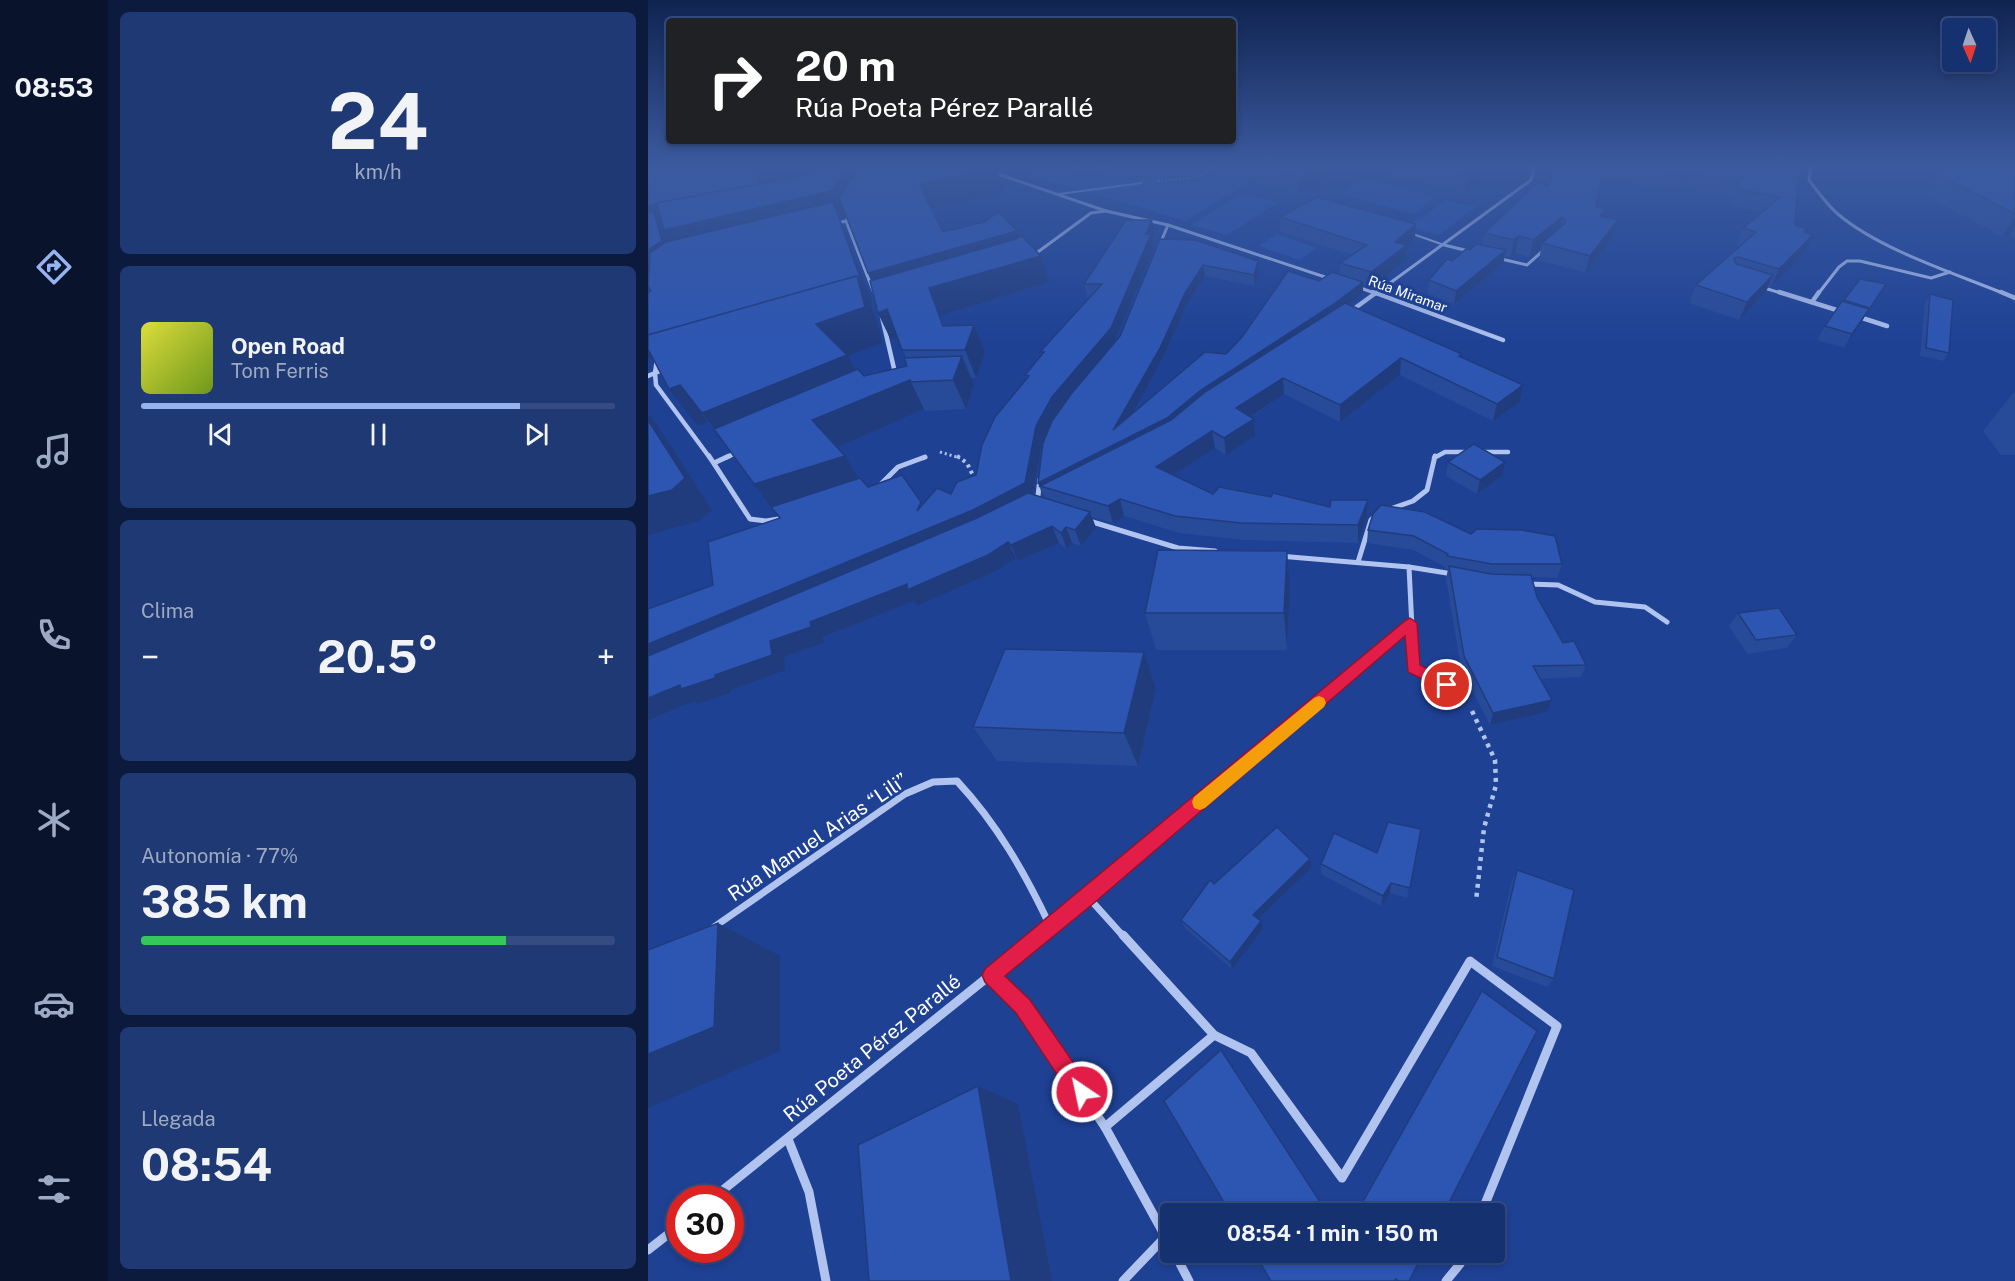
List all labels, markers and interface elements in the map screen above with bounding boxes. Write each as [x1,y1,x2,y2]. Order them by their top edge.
north arrow [1942,18,1996,72]
map controls [1942,18,1996,72]
text: 20 m [795,41,896,90]
icon: right [696,42,774,120]
text: 08:53 [15,71,93,103]
text: 24 [328,75,428,167]
text: Rúa Poeta Pérez Parallé [795,91,1094,123]
text: km/h [354,160,402,184]
icon: directions [33,246,75,288]
street label: Rúa Miramar [1366,272,1450,316]
text: Open Road [231,333,345,359]
text: Tom Ferris [231,359,329,383]
icon: previous [204,418,237,451]
icon: pause [362,418,395,451]
icon: next [520,418,553,451]
icon: music [33,430,75,472]
text: Clima [141,599,194,623]
icon: phone [33,614,75,656]
text: 20.5° [317,630,439,683]
text: − [141,638,159,676]
text: + [597,638,615,676]
pin [1421,659,1472,710]
icon: arrive [1430,668,1463,701]
street label: Rúa Manuel Arias “Lili” [723,768,913,906]
icon: climate [33,799,75,841]
text: Autonomía · 77% [141,844,298,868]
text: 385 km [141,875,308,928]
street label: Rúa Poeta Pérez Parallé [779,969,965,1127]
icon: car [33,983,75,1025]
position arrow [1050,1060,1114,1124]
text: Llegada [141,1107,216,1131]
text: 08:54 [141,1138,272,1191]
icon: filters [33,1168,75,1210]
speed limit sign: 30 [666,1185,744,1263]
text: 08:54 · 1 min · 150 m [1227,1220,1438,1246]

